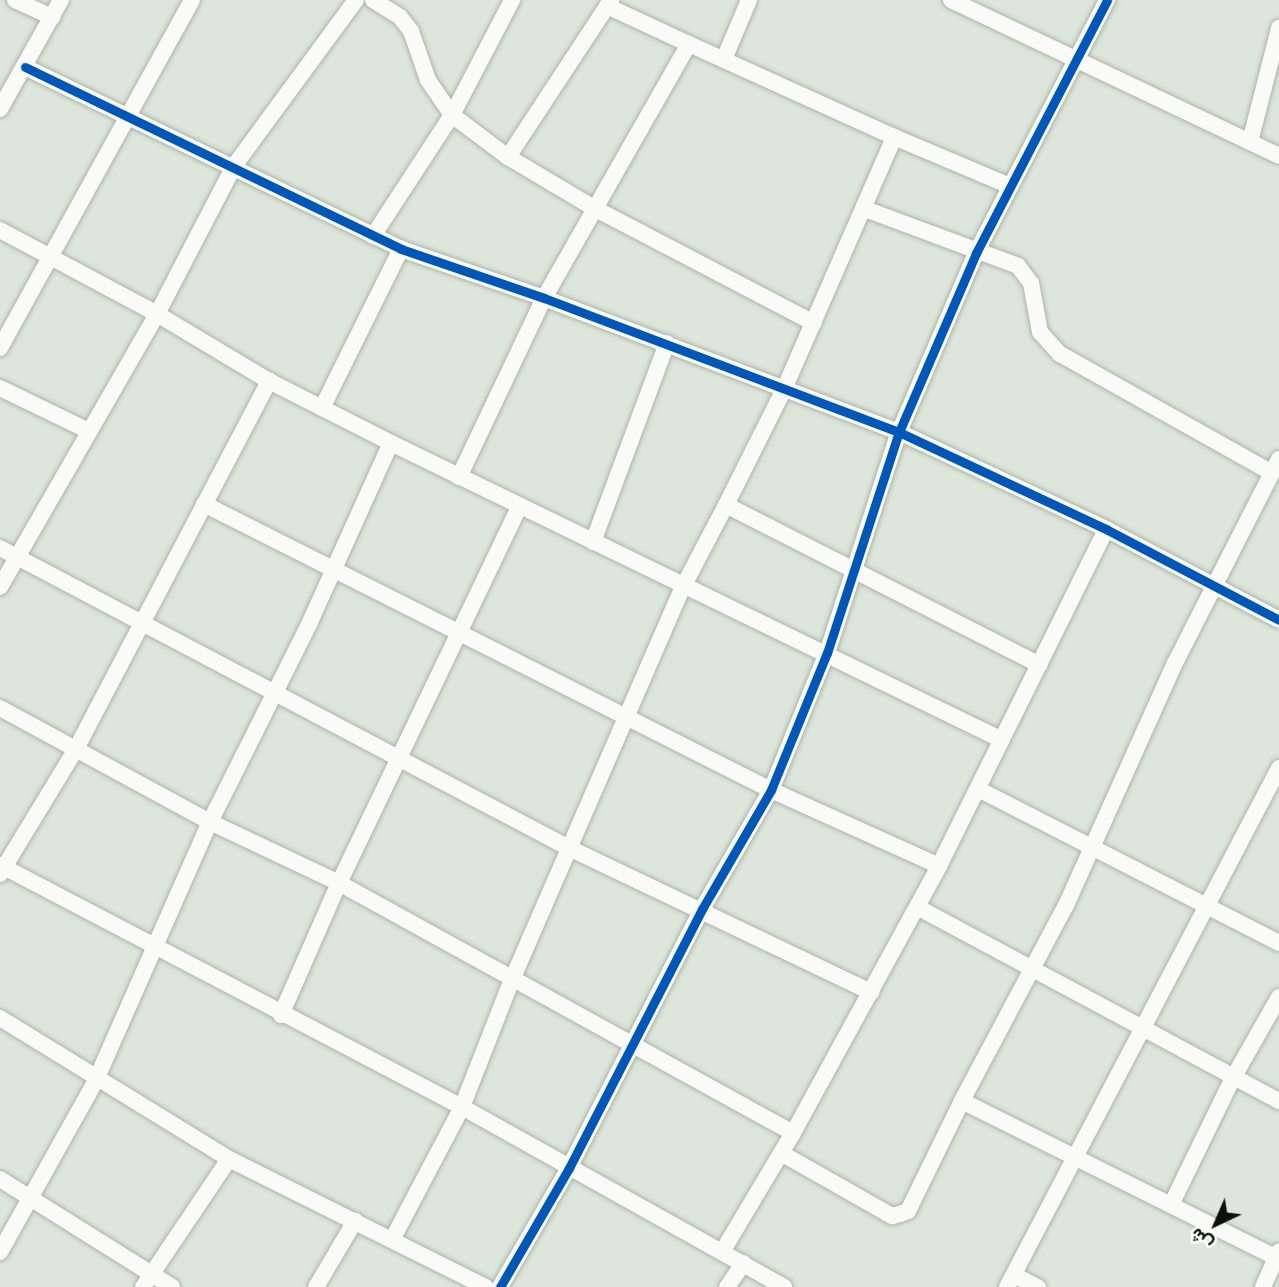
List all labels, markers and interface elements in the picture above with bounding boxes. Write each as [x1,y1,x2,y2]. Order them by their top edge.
north arrow [1181,1189,1251,1259]
text: ش [1185,1223,1217,1256]

